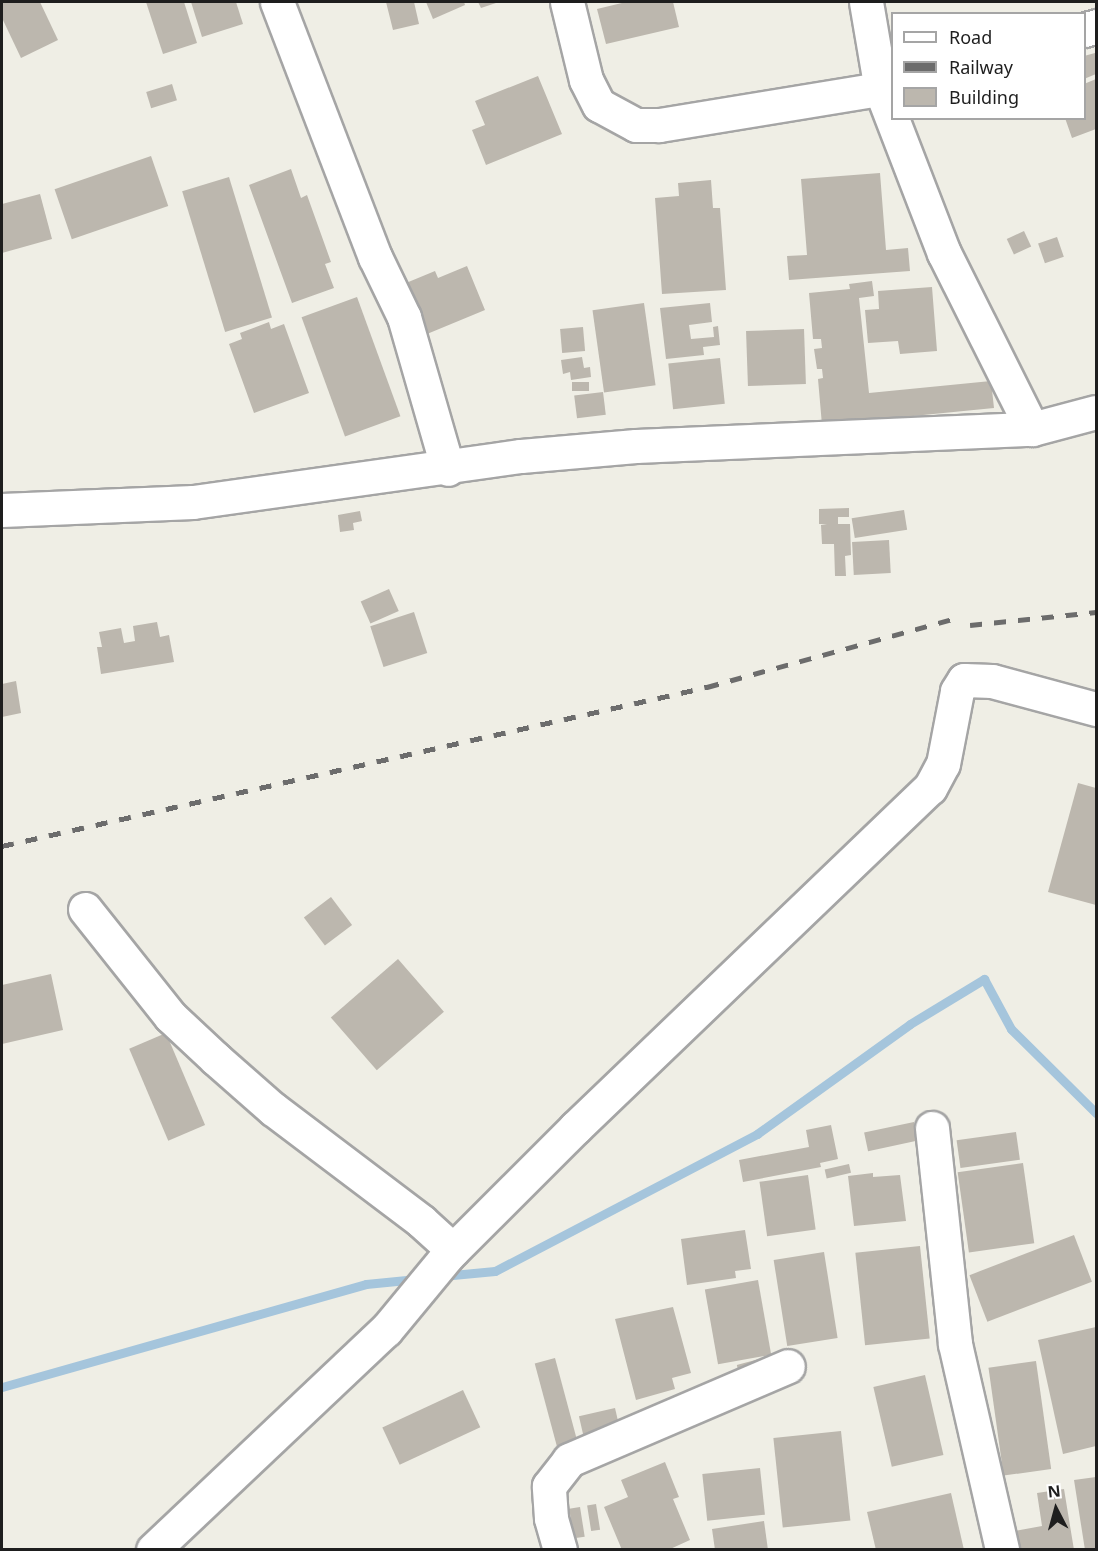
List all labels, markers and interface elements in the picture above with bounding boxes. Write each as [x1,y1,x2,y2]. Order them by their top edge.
legend [891,12,1086,120]
text: Road [949,25,992,49]
text: Railway [949,55,1013,79]
text: Building [949,85,1019,109]
north arrow [1026,1479,1086,1539]
text: N [1046,1479,1062,1503]

